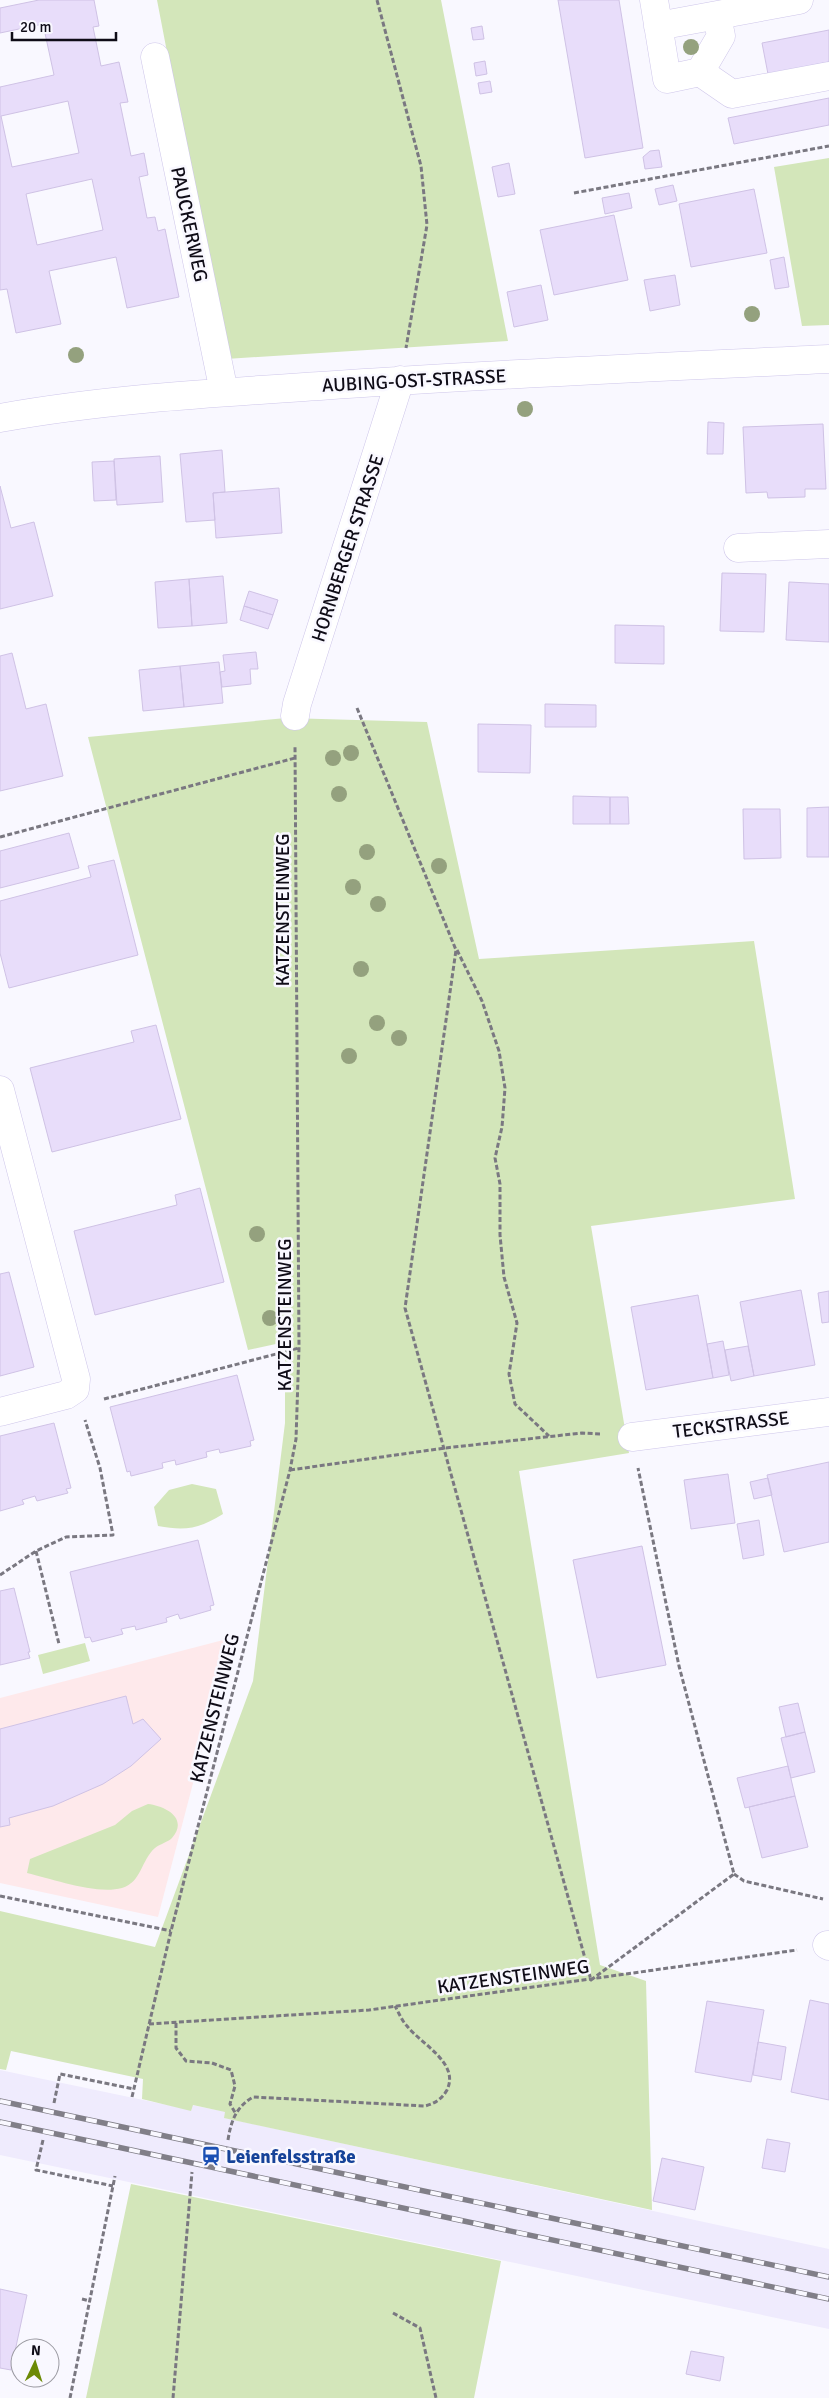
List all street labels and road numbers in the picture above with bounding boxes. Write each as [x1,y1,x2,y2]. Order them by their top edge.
street label: PAUCKERWEG [165,164,213,284]
street label: AUBING-OST-STRASSE [321,364,507,398]
street label: HORNBERGER STRASSE [306,451,390,645]
street label: KATZENSTEINWEG [271,833,295,987]
street label: KATZENSTEINWEG [273,1238,297,1392]
street label: TECKSTRASSE [672,1406,791,1444]
street label: KATZENSTEINWEG [185,1631,245,1785]
street label: KATZENSTEINWEG [436,1954,591,2000]

